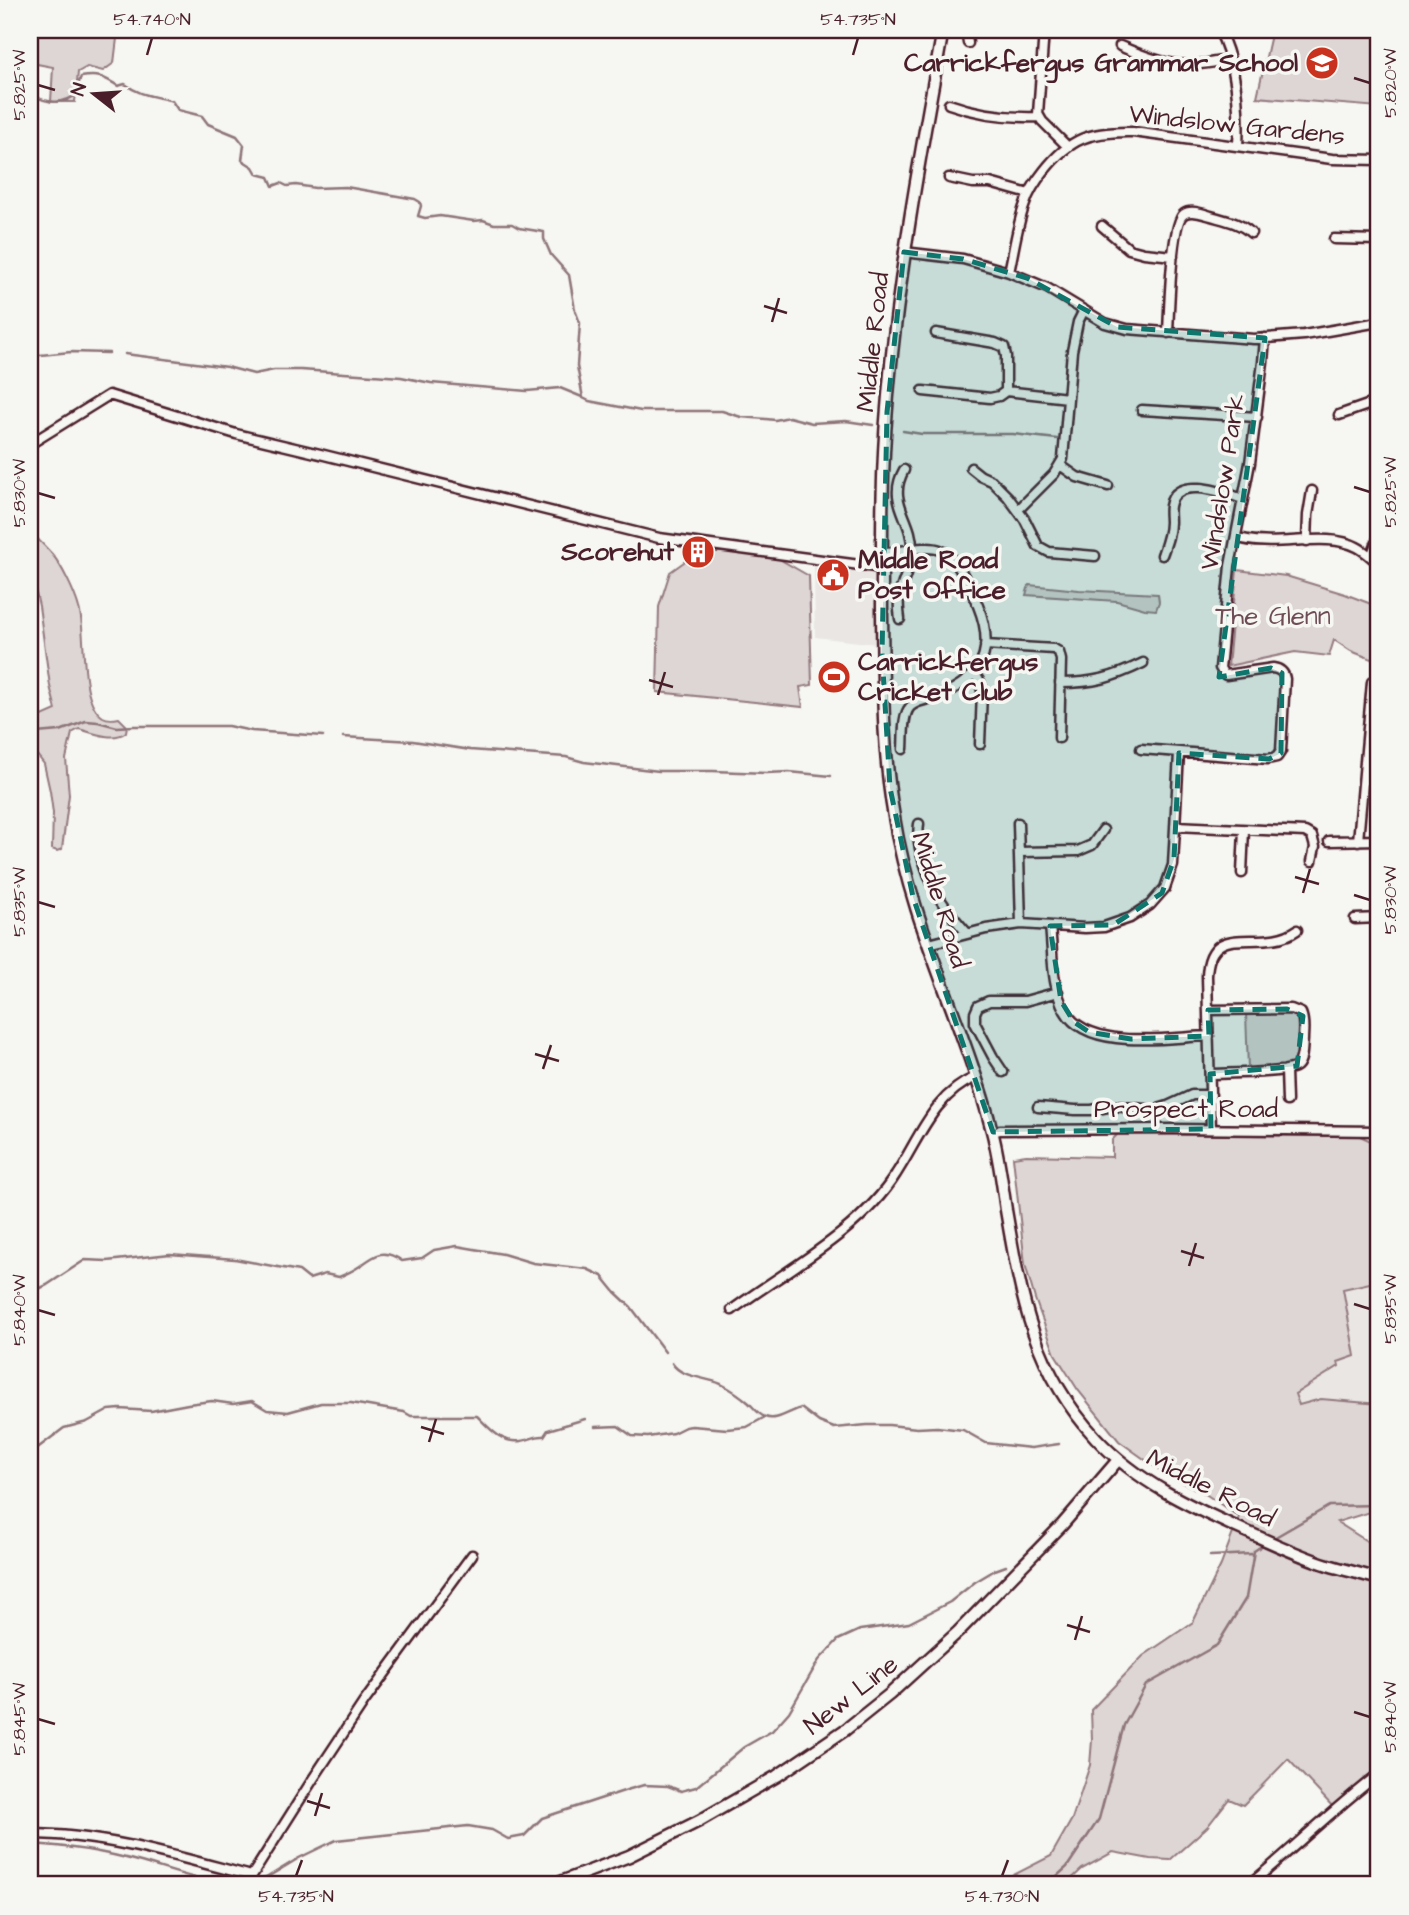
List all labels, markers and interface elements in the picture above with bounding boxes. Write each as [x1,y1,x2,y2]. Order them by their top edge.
text: 54.740°N [113,7,191,32]
text: 54.735°N [820,7,896,32]
school or university icon: Carrickfergus Grammar School [1303,44,1341,82]
place label: Carrickfergus Grammar School [904,45,1298,84]
text: 5.820°W [1378,48,1403,118]
text: 5.825°W [7,49,32,120]
north arrow [60,60,130,130]
text: N [65,80,94,99]
street label: Windslow Gardens [1127,96,1347,154]
street label: Middle Road [848,270,898,414]
street label: Windslow Park [1191,391,1255,573]
text: 5.825°W [1378,456,1403,527]
text: 5.830°W [7,459,32,527]
building icon: Scorehut [679,533,717,571]
place label: Scorehut [560,534,674,570]
place label: Middle Road Post Office [858,542,1006,608]
public building icon: Middle Road Post Office [814,556,852,594]
park label: The Glenn [1215,598,1331,634]
place label: Carrickfergus Cricket Club [858,644,1038,710]
sports icon: Carrickfergus Cricket Club [815,658,853,696]
street label: Middle Road [902,828,978,972]
text: 5.830°W [1378,866,1403,934]
text: 5.835°W [7,867,32,937]
street label: Prospect Road [1094,1091,1278,1127]
text: 5.840°W [7,1274,32,1346]
text: 5.835°W [1378,1274,1403,1344]
street label: Middle Road [1140,1440,1282,1536]
street label: New Line [796,1647,906,1743]
text: 5.840°W [1378,1681,1403,1753]
text: 5.845°W [7,1683,32,1755]
text: 54.735°N [258,1884,334,1909]
text: 54.730°N [965,1884,1039,1909]

